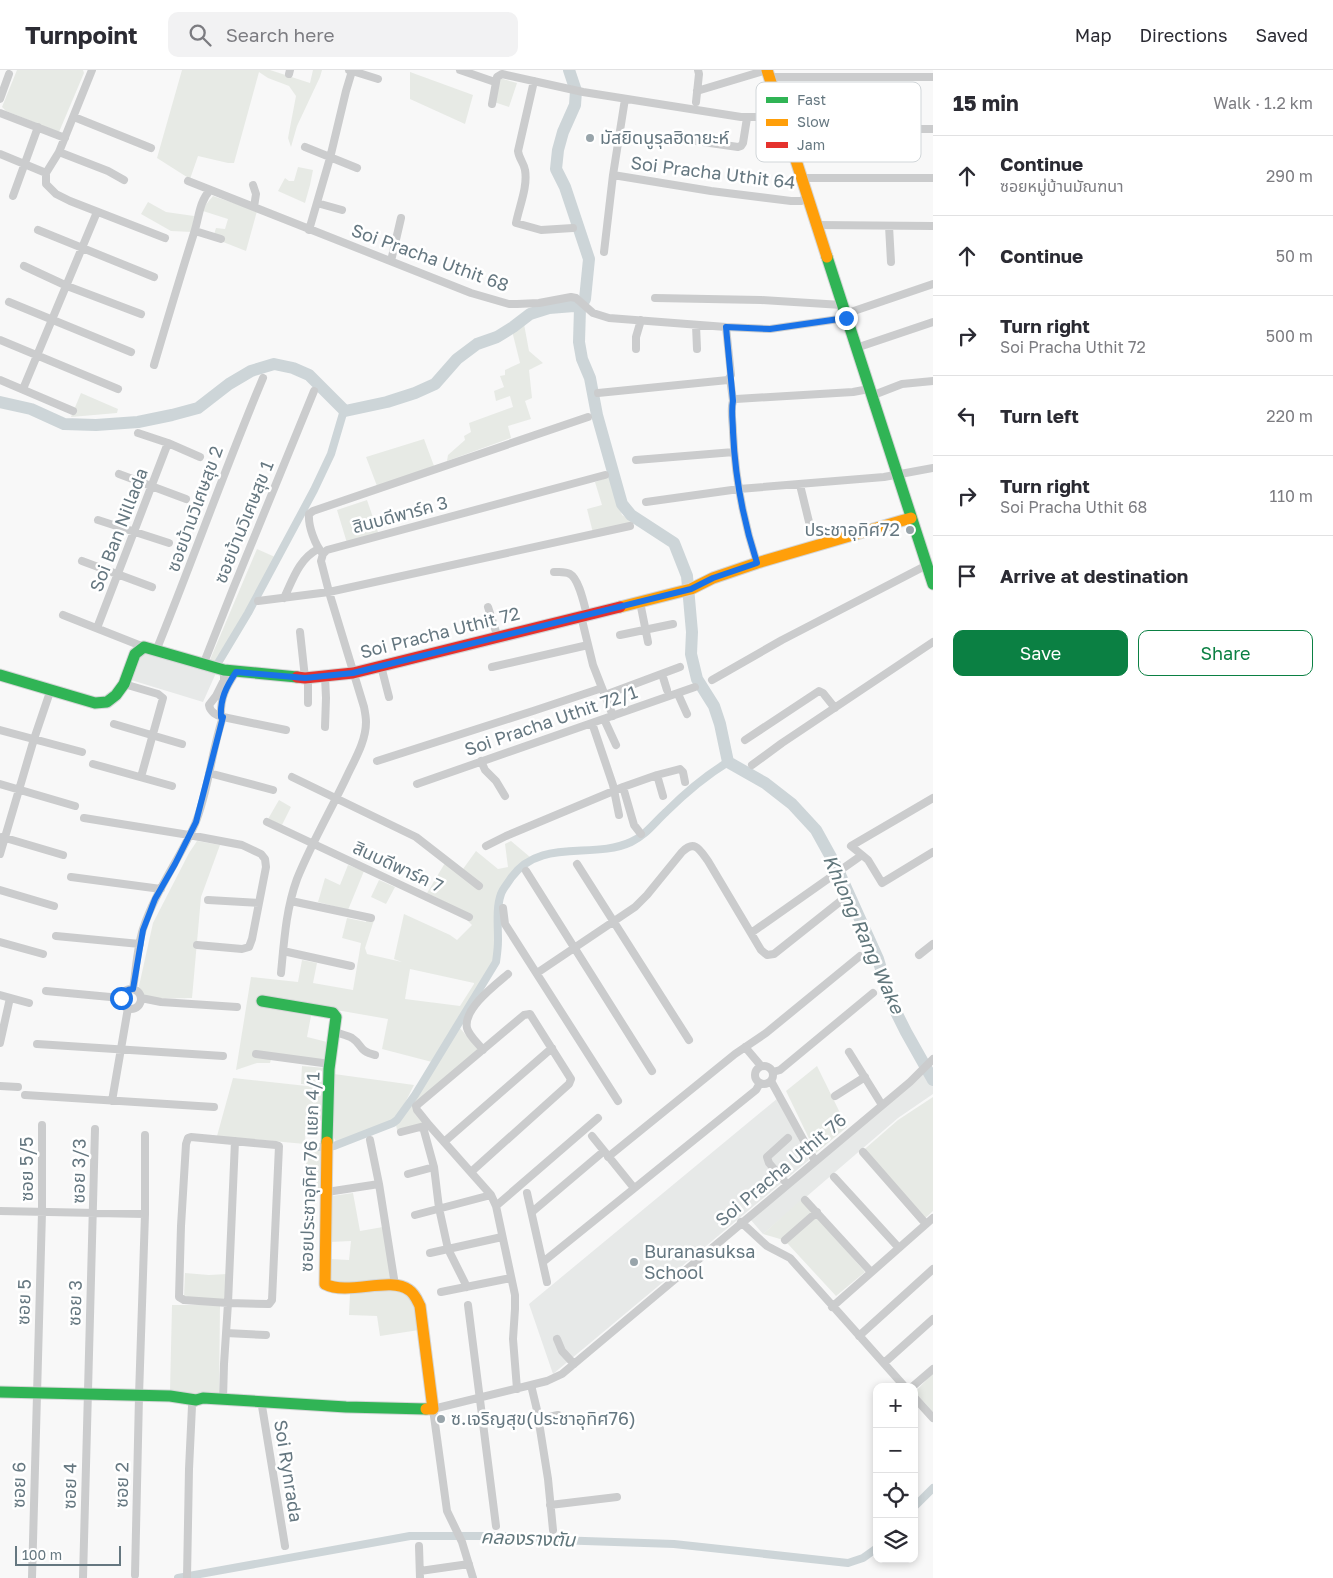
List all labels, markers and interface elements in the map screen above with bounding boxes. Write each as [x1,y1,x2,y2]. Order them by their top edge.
search box [168,12,518,57]
text: Turnpoint [25,20,138,49]
icon: search [186,21,214,49]
text: Search here [226,23,335,46]
text: Map [1075,24,1111,46]
text: Directions [1139,24,1227,46]
text: Saved [1255,24,1308,46]
legend [756,82,921,162]
text: 15 min [953,90,1019,116]
text: Fast [797,91,826,108]
text: Walk · 1.2 km [1213,93,1313,113]
text: Slow [797,113,830,130]
place label: มัสยิดนูรุลฮิดายะห์ [600,126,729,150]
marker: มัสยิดนูรุลฮิดายะห์ [584,132,596,144]
text: Jam [797,136,825,153]
street label: Soi Pracha Uthit 64 [629,151,797,193]
text: Continue [1000,152,1083,175]
icon: ahead [953,162,981,190]
text: 290 m [1266,166,1313,186]
text: ซอยหมู่บ้านมัณฑนา [1000,176,1123,196]
street label: Soi Pracha Uthit 68 [349,218,512,296]
icon: ahead [953,242,981,270]
text: Continue [1000,244,1083,267]
text: 50 m [1276,246,1313,266]
route end [835,307,858,330]
text: Turn right [1000,314,1090,337]
icon: right [953,322,981,350]
text: 500 m [1266,326,1313,346]
text: Soi Pracha Uthit 72 [1000,337,1146,357]
icon: left [953,402,981,430]
text: Turn left [1000,404,1079,427]
text: 220 m [1266,406,1313,426]
street label: ซอยบ้านวิเศษสุข 2 [161,443,228,575]
street label: ซอยบ้านวิเศษสุข 1 [208,457,279,587]
street label: Soi Ban Nillada [84,465,152,595]
text: Turn right [1000,474,1090,497]
icon: right [953,482,981,510]
text: 110 m [1269,486,1313,506]
street label: สินบดีพาร์ค 3 [350,491,450,537]
text: Soi Pracha Uthit 68 [1000,497,1147,517]
place label: ประชาอุทิศ72 [804,518,900,541]
marker: ประชาอุทิศ72 [904,524,916,536]
icon: arrive [953,562,981,590]
text: Arrive at destination [1000,564,1188,587]
street label: Soi Pracha Uthit 72 [358,602,522,663]
button: Save [953,630,1128,676]
button: Share [1138,630,1313,676]
street label: Soi Pracha Uthit 72/1 [461,680,640,760]
street label: สินบดีพาร์ค 7 [350,836,447,897]
water label: Khlong Rang Wake [819,851,911,1019]
route start [110,987,133,1010]
street label: ซอยประชาอุทิศ 76 แยก 4/1 [295,1071,324,1272]
street label: Soi Pracha Uthit 76 [710,1108,850,1230]
street label: ซอย 5/5 [15,1136,37,1202]
street label: ซอย 3/3 [66,1138,90,1204]
place label: Buranasuksa School [644,1240,756,1283]
marker: Buranasuksa School [628,1256,640,1268]
street label: ซอย 5 [11,1279,35,1325]
street label: ซอย 3 [62,1280,86,1326]
map controls [873,1383,918,1563]
button: + [873,1383,918,1428]
place label: ซ.เจริญสุข(ประชาอุทิศ76) [451,1407,636,1430]
marker: ซ.เจริญสุข(ประชาอุทิศ76) [435,1413,447,1425]
street label: Soi Rynrada [270,1418,308,1524]
button: − [873,1428,918,1473]
street label: ซอย 6 [7,1462,29,1508]
street label: ซอย 2 [110,1462,132,1508]
street label: ซอย 4 [58,1463,80,1509]
button: locate [873,1473,918,1518]
button: layers [873,1518,918,1563]
water label: คลองรางตัน [480,1524,577,1551]
scale bar [15,1543,121,1566]
text: 100 m [22,1546,62,1563]

